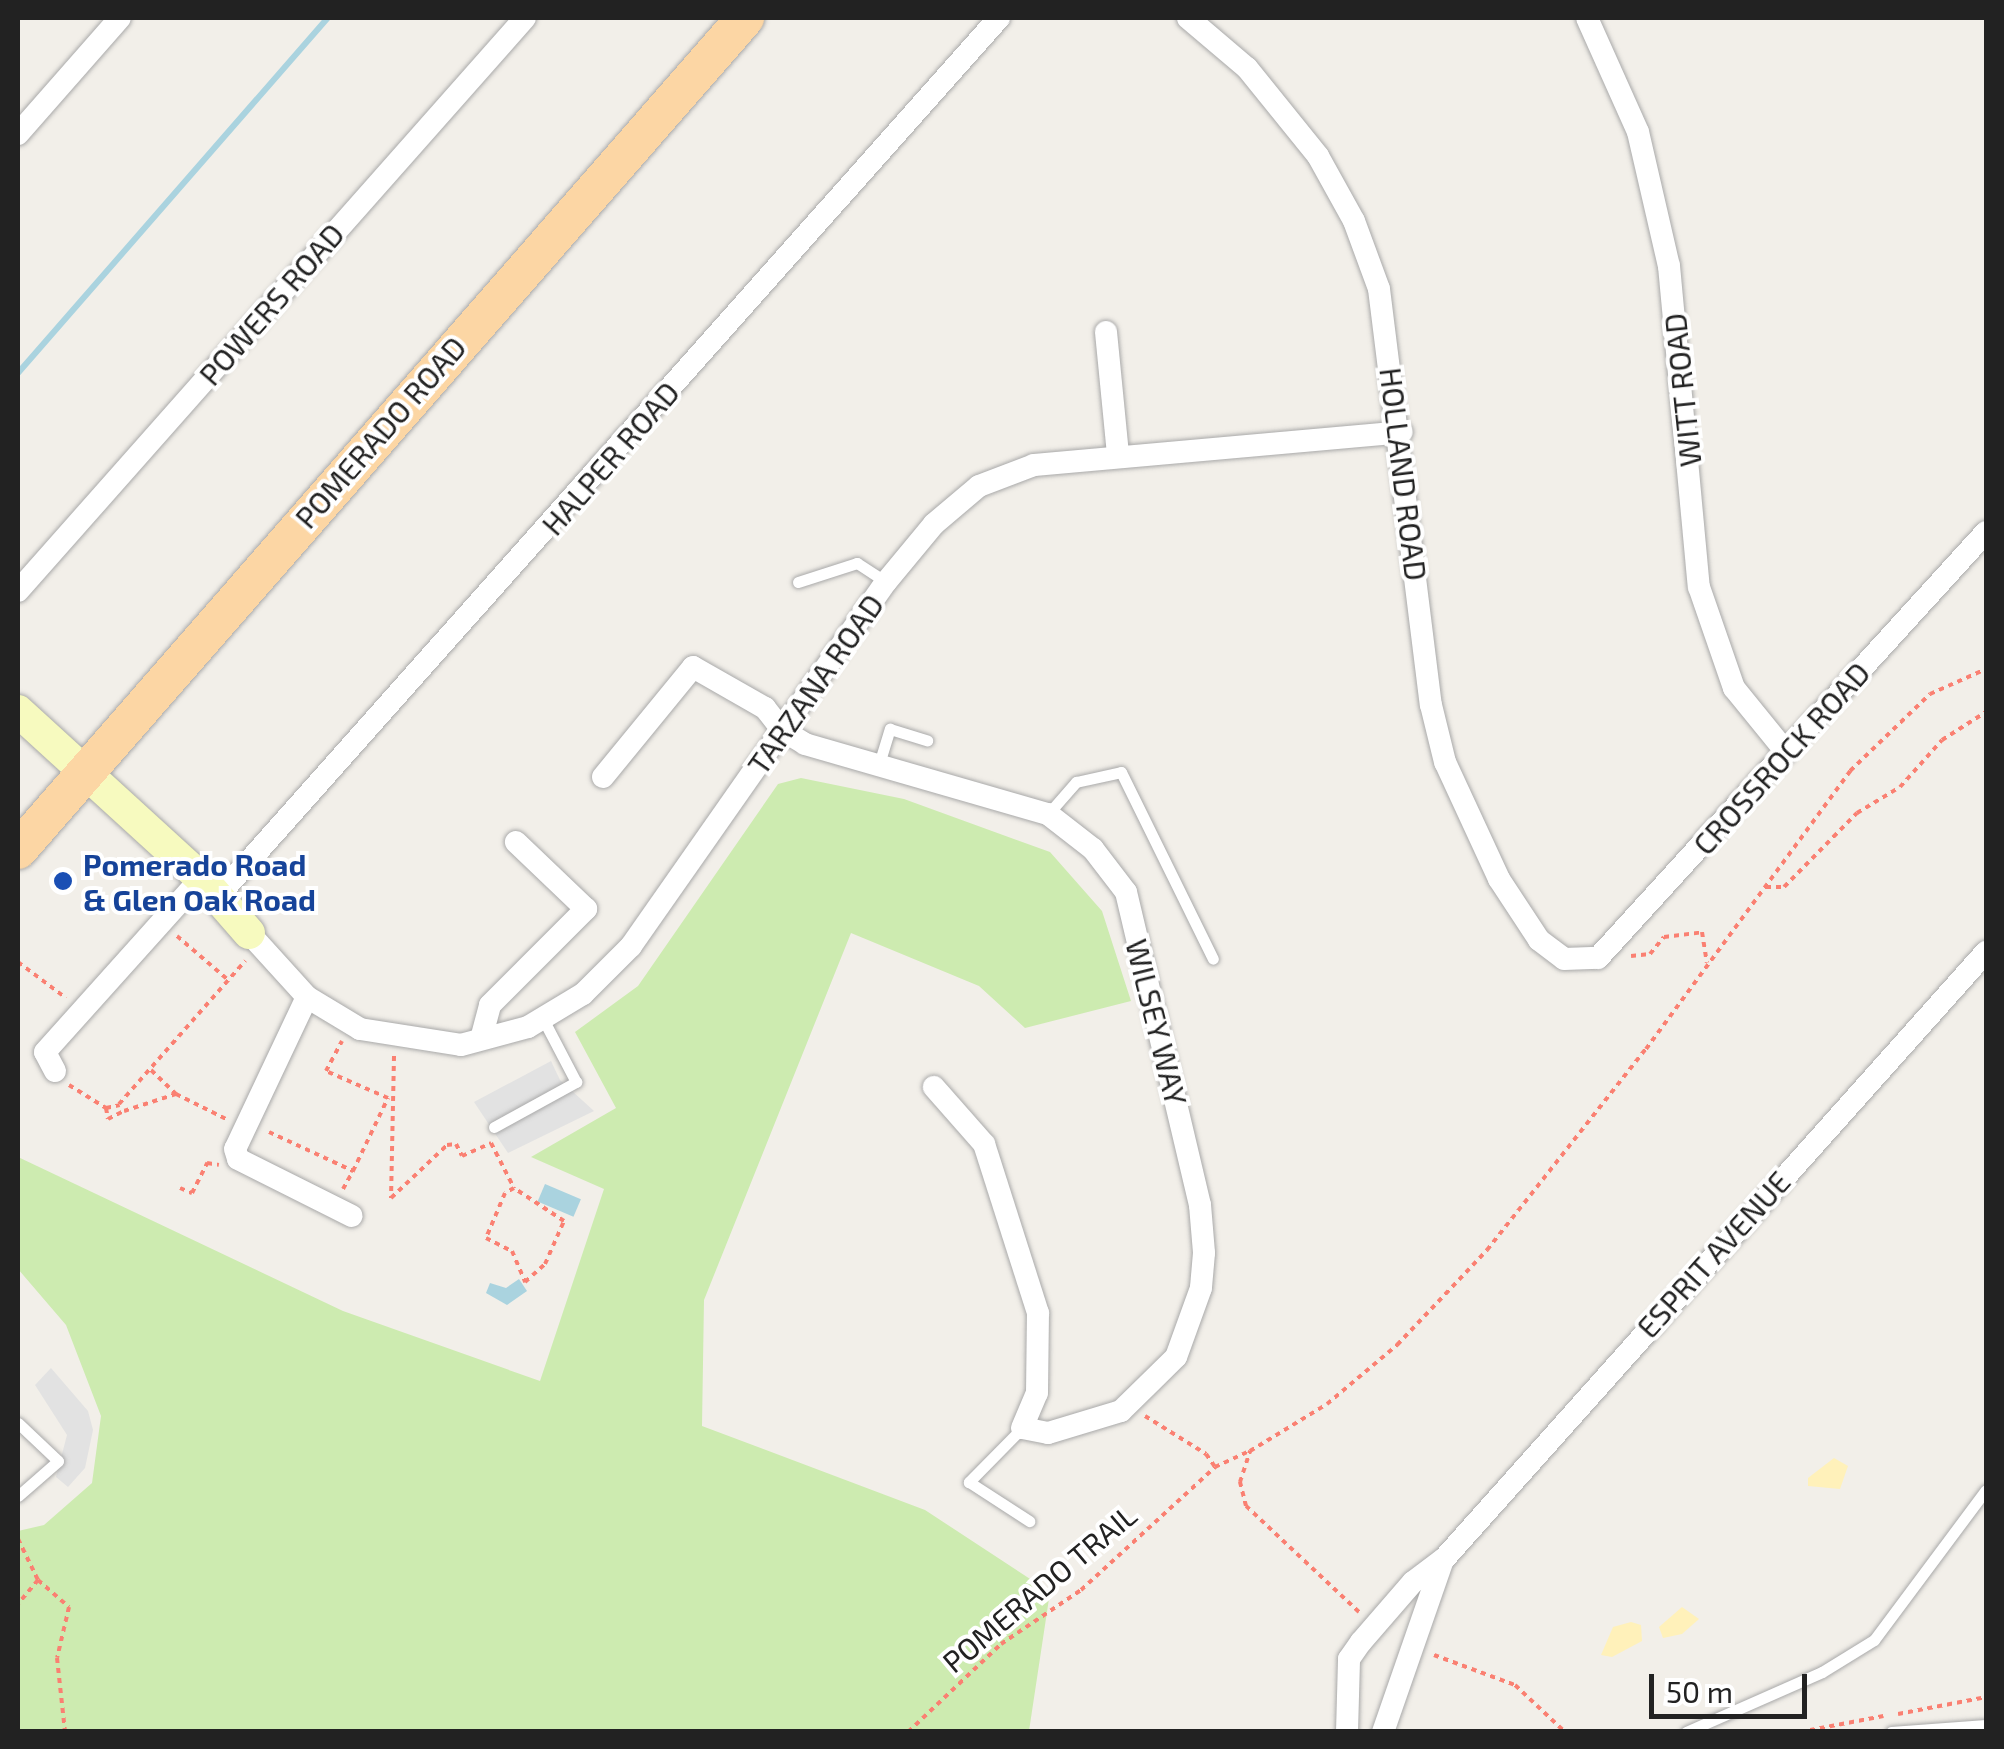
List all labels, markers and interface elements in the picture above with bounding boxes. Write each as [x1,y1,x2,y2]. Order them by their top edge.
street label: POWERS ROAD [191,216,351,392]
street label: WITT ROAD [1656,311,1708,469]
street label: POMERADO ROAD [287,329,473,535]
street label: HOLLAND ROAD [1373,365,1435,583]
street label: HALPER ROAD [534,374,686,542]
street label: TARZANA ROAD [739,587,891,781]
street label: CROSSROCK ROAD [1685,654,1877,862]
place label: Pomerado Road & Glen Oak Road [83,846,316,916]
marker: Pomerado Road & Glen Oak Road [52,870,74,892]
street label: WILSEY WAY [1119,935,1195,1109]
street label: ESPRIT AVENUE [1629,1163,1797,1345]
street label: POMERADO TRAIL [935,1496,1143,1680]
scale bar [1654,1654,1812,1716]
text: 50 m [1666,1673,1733,1709]

